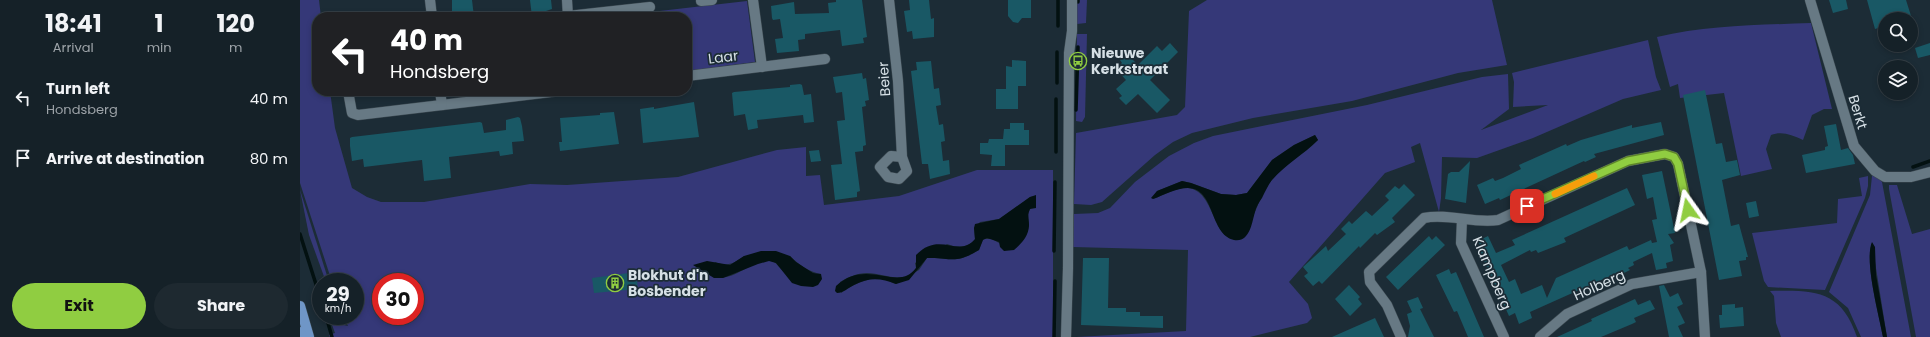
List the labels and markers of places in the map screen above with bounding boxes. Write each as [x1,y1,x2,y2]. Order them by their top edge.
place label: Nieuwe Kerkstraat [1091,43,1169,79]
bus stop icon: Nieuwe Kerkstraat [1068,51,1088,71]
pin [1510,189,1544,223]
place label: Blokhut d'n Bosbender [628,265,709,301]
building icon: Blokhut d'n Bosbender [605,273,625,293]

